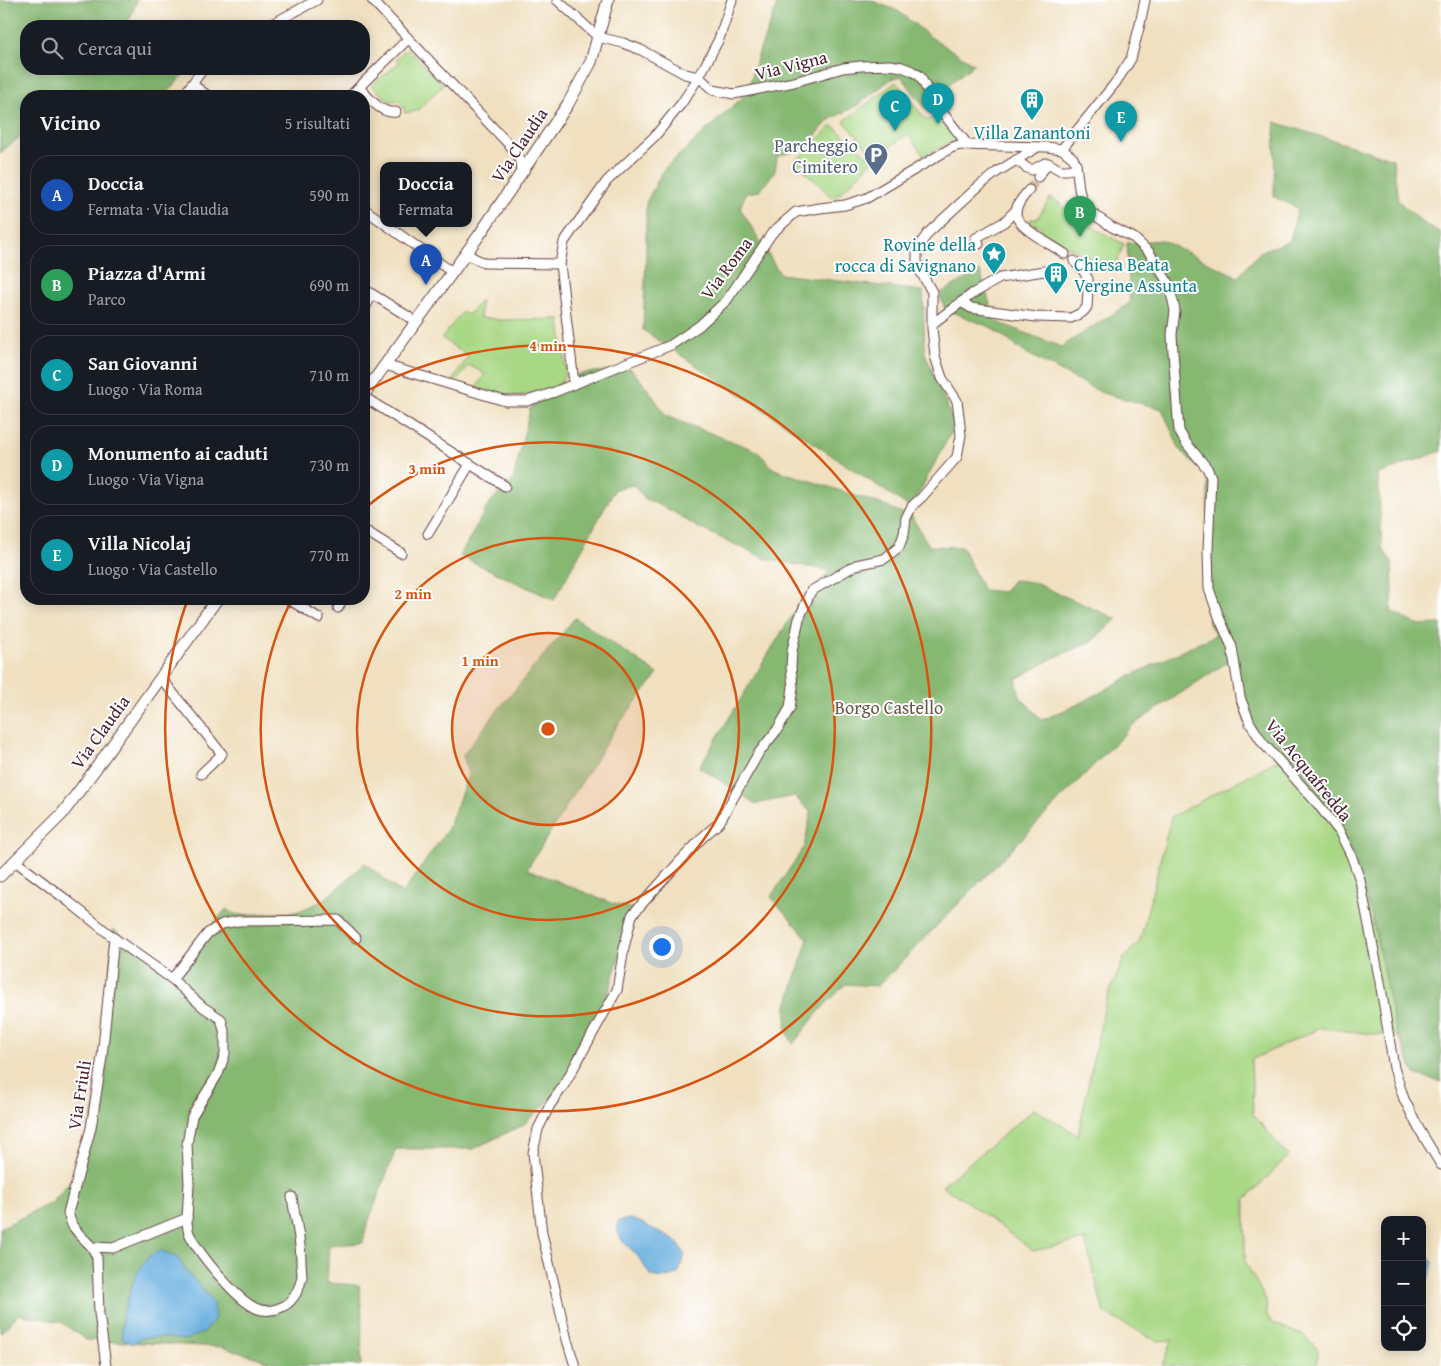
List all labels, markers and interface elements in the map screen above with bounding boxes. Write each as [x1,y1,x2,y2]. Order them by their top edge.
search box [20,20,370,75]
icon: search [38,34,66,62]
text: Cerca qui [78,34,152,62]
street label: Via Vigna [752,43,831,87]
pin: D [922,83,954,124]
building icon: Villa Zanantoni [1019,87,1045,121]
pin: C [879,90,911,131]
pin: E [1105,101,1137,142]
street label: Via Claudia [484,102,554,188]
text: Vicino [40,107,100,138]
text: 5 risultati [285,111,350,135]
place label: Villa Zanantoni [974,119,1090,146]
place label: Parcheggio Cimitero [774,132,858,180]
parking icon: Parcheggio Cimitero [863,142,889,176]
popup [380,162,472,227]
text: Doccia [88,169,144,197]
text: Doccia [398,169,454,197]
text: A [52,183,62,207]
text: 590 m [309,183,349,207]
pin: B [1064,196,1096,237]
text: Fermata · Via Claudia [88,197,229,221]
text: Fermata [398,197,453,221]
street label: Via Roma [694,231,759,305]
place label: Rovine della rocca di Savignano [835,231,976,279]
place icon: Rovine della rocca di Savignano [981,241,1007,275]
pin: A [410,244,442,285]
place label: Chiesa Beata Vergine Assunta [1074,251,1198,299]
text: Piazza d'Armi [88,259,206,287]
building icon: Chiesa Beata Vergine Assunta [1043,261,1069,295]
text: B [52,273,62,297]
text: 690 m [309,273,349,297]
text: Parco [88,287,126,311]
text: 4 min [529,335,567,356]
text: San Giovanni [88,349,198,377]
text: C [52,363,62,387]
text: 710 m [309,363,349,387]
text: Luogo · Via Roma [88,377,203,401]
text: Monumento ai caduti [88,439,268,467]
text: D [52,453,62,477]
text: 730 m [309,453,349,477]
text: 3 min [408,458,446,479]
text: Luogo · Via Vigna [88,467,204,491]
text: Villa Nicolaj [88,529,191,557]
text: E [53,543,61,567]
text: 770 m [309,543,349,567]
text: Luogo · Via Castello [88,557,217,581]
text: 2 min [394,583,432,604]
text: 1 min [461,650,499,671]
street label: Via Claudia [64,689,136,775]
park label: Borgo Castello [835,694,943,721]
street label: Via Acquafredda [1259,713,1359,827]
centre of rings [539,720,557,738]
your location [649,934,675,960]
street label: Via Friuli [60,1058,98,1132]
map controls [1381,1216,1426,1351]
button: + [1381,1216,1426,1261]
button: − [1381,1261,1426,1306]
button: locate [1381,1306,1426,1351]

